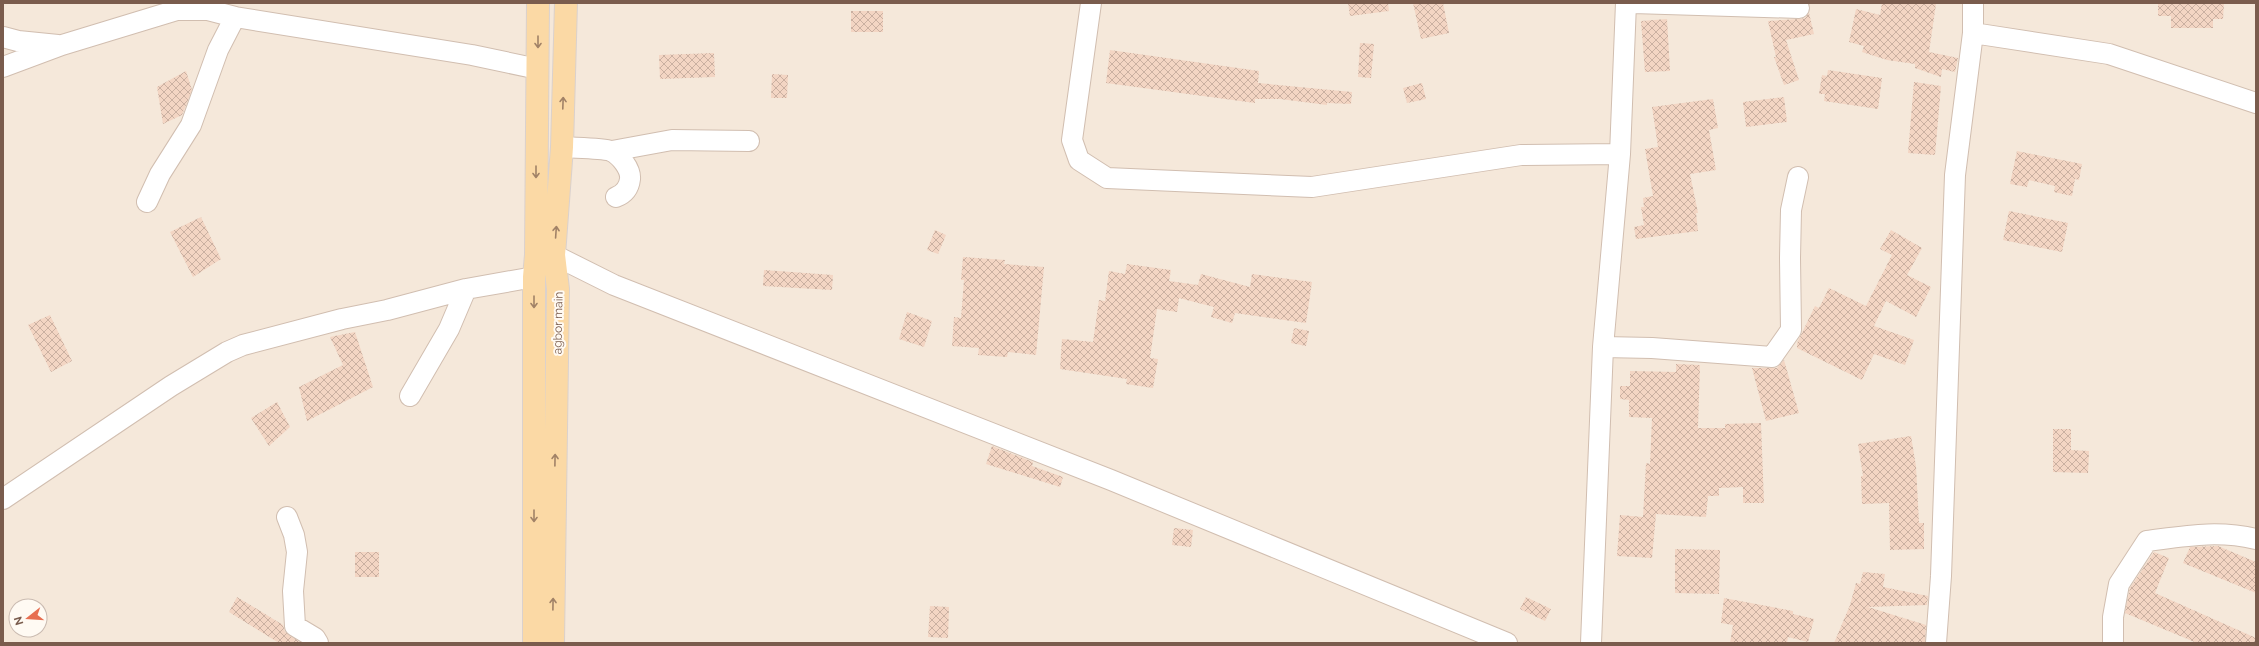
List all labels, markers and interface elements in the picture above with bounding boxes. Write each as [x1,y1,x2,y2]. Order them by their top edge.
one-way arrow [534,35,542,48]
one-way arrow [560,97,567,110]
one-way arrow [532,165,540,178]
one-way arrow [552,226,559,239]
street label: agbor main [550,292,566,354]
one-way arrow [530,295,538,308]
one-way arrow [551,454,559,467]
one-way arrow [530,509,538,522]
north arrow [8,598,48,638]
one-way arrow [550,598,557,611]
text: N [11,615,26,627]

